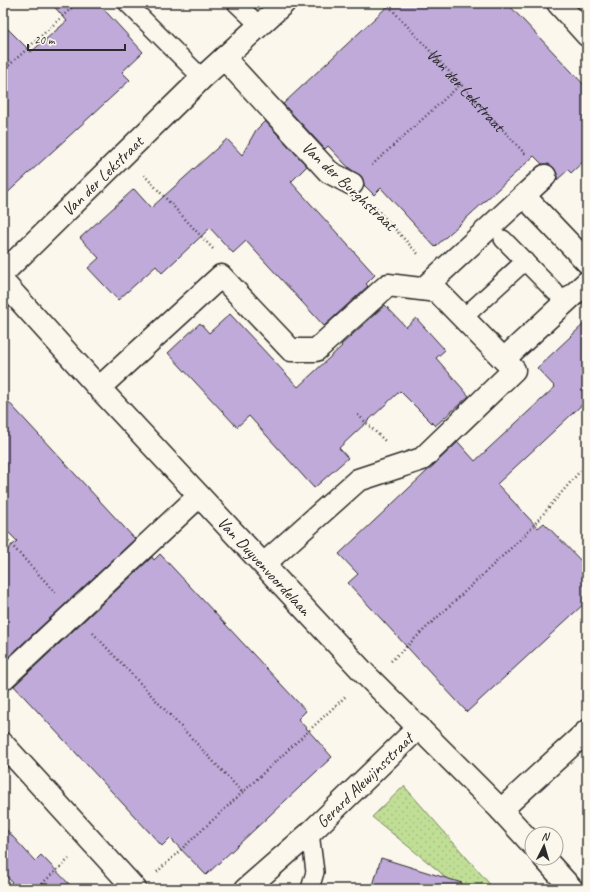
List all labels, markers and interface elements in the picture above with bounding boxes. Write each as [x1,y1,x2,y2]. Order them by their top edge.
scale bar [28,26,125,52]
text: 20 m [34,32,56,48]
street label: Van der Lekstraat [422,44,511,137]
street label: Van der Lekstraat [57,130,149,220]
street label: Van der Burghstraat [297,137,402,237]
street label: Van Duyvenvoordelaan [213,512,317,621]
street label: Gerard Alewijnsstraat [312,727,419,832]
north arrow [524,826,564,866]
text: N [541,829,551,843]

